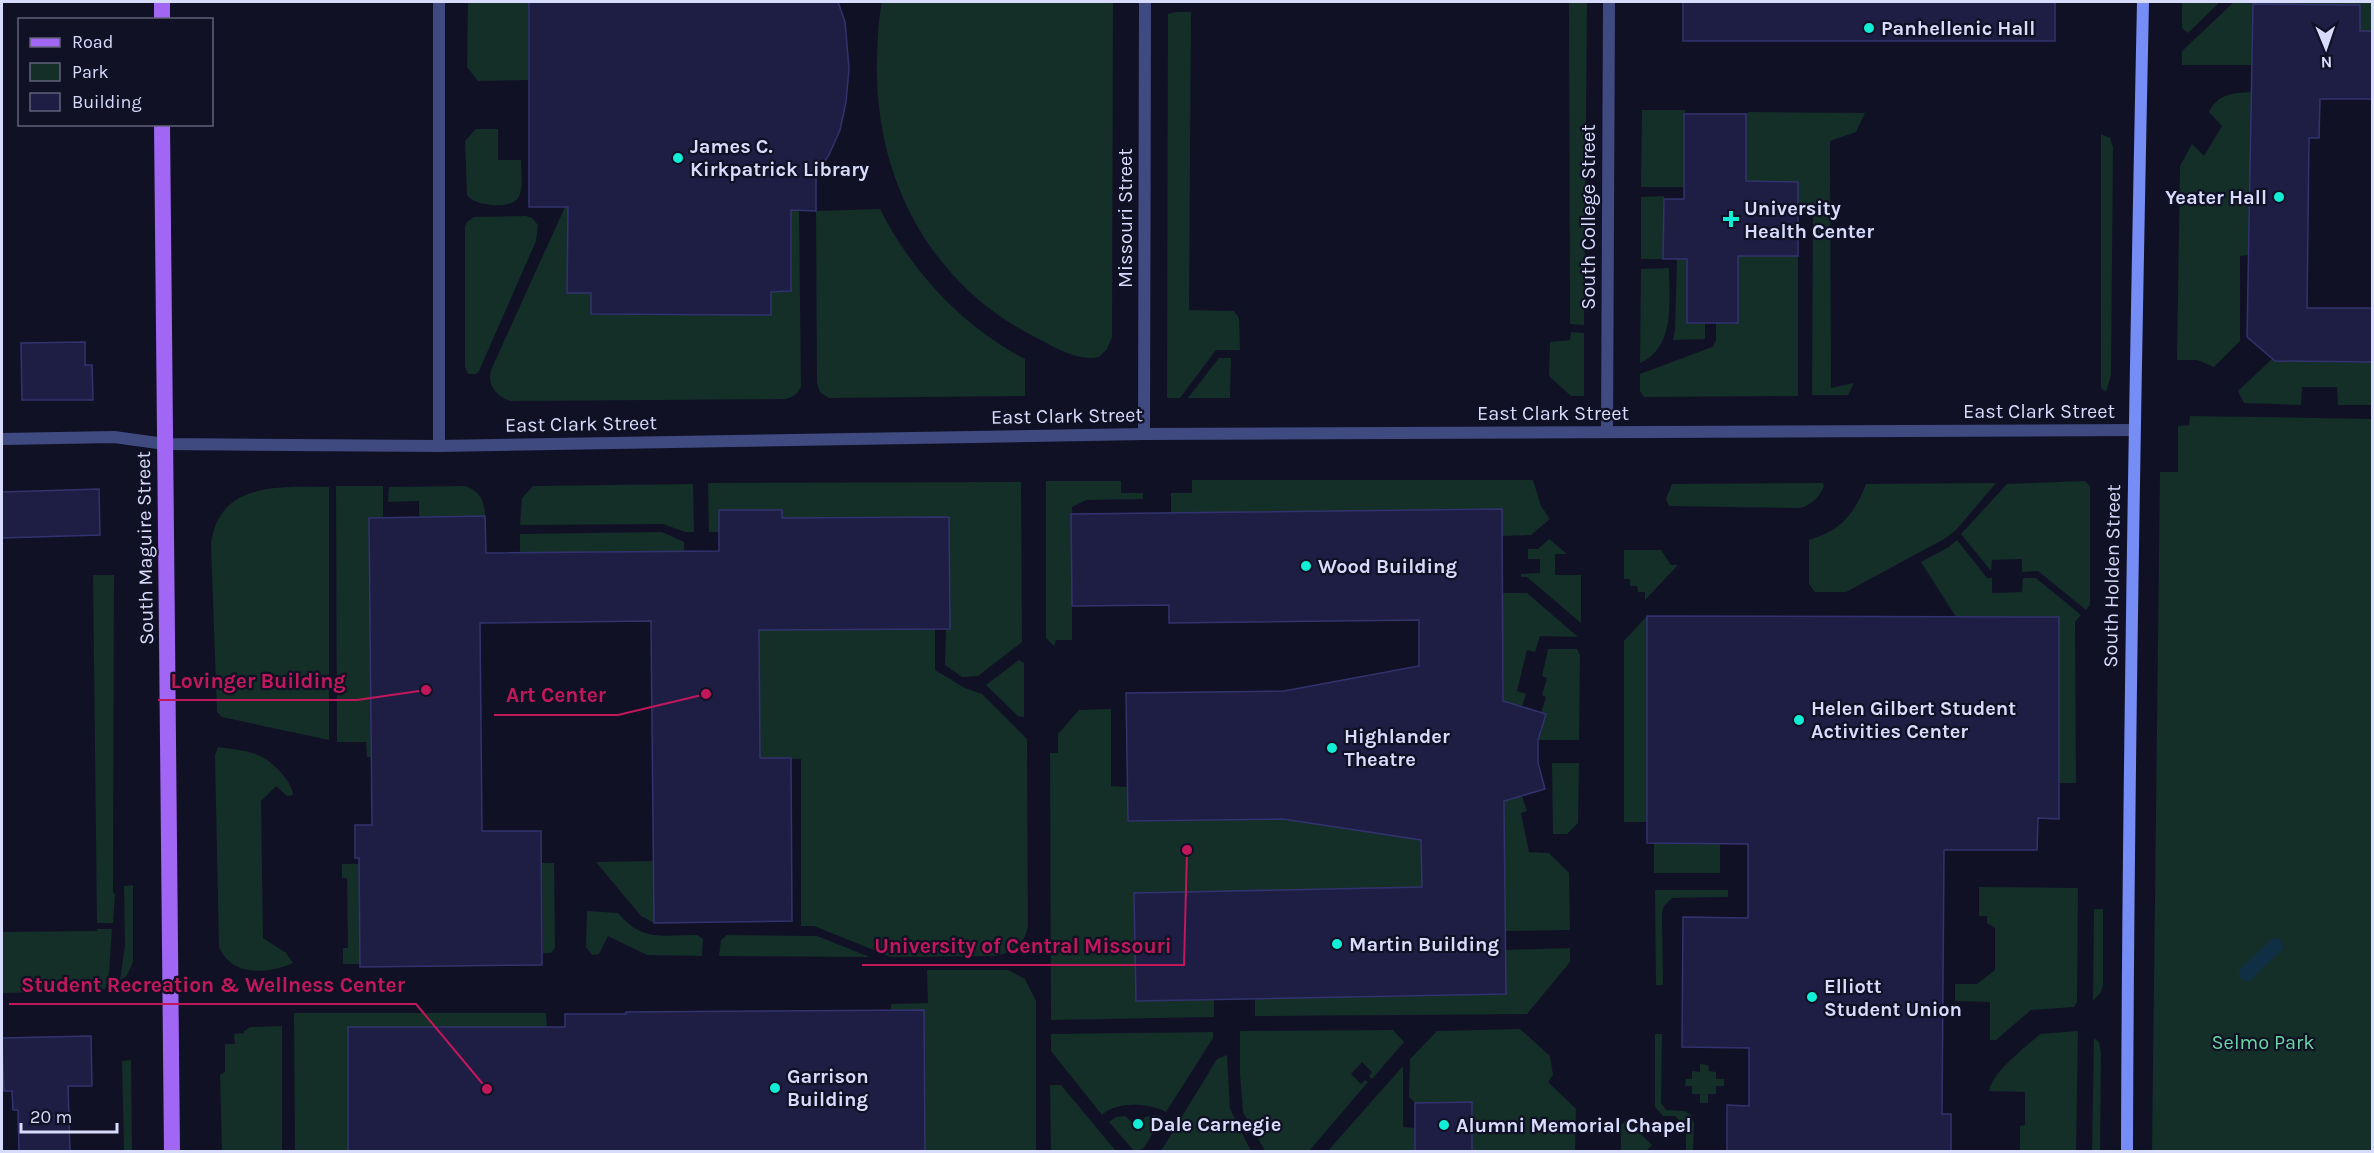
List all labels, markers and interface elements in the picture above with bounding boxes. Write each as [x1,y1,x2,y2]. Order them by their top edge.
place label: Panhellenic Hall [1881,17,2035,40]
legend [18,18,213,126]
north arrow [2296,18,2356,78]
marker: Panhellenic Hall [1862,21,1876,35]
text: Road [72,31,113,53]
text: N [2320,53,2333,72]
text: Park [72,61,109,83]
text: Building [72,91,142,113]
street label: South College Street [1577,124,1600,310]
place label: James C. Kirkpatrick Library [690,135,869,181]
street label: Missouri Street [1114,148,1137,288]
marker: James C. Kirkpatrick Library [671,151,685,165]
place label: Yeater Hall [2165,186,2267,209]
marker: Yeater Hall [2272,190,2286,204]
place label: University Health Center [1744,197,1874,243]
marker: University Health Center [1722,210,1740,228]
street label: East Clark Street [1963,400,2115,423]
street label: East Clark Street [1477,402,1629,425]
street label: East Clark Street [991,403,1144,429]
street label: East Clark Street [505,411,658,437]
street label: South Maguire Street [132,450,158,645]
street label: South Holden Street [2099,484,2125,668]
place label: Wood Building [1318,555,1458,578]
marker: Wood Building [1299,559,1313,573]
callout: Lovinger Building [158,661,357,700]
text: Lovinger Building [170,669,346,693]
callout: Art Center [494,676,618,715]
text: Art Center [506,683,607,707]
place label: Helen Gilbert Student Activities Center [1811,697,2016,743]
marker: Helen Gilbert Student Activities Center [1792,713,1806,727]
place label: Highlander Theatre [1344,725,1450,771]
marker: Highlander Theatre [1325,741,1339,755]
callout: University of Central Missouri [862,926,1184,965]
place label: Martin Building [1349,933,1499,956]
text: University of Central Missouri [874,934,1172,958]
marker: Martin Building [1330,937,1344,951]
callout: Student Recreation & Wellness Center [9,965,416,1004]
text: Student Recreation & Wellness Center [21,973,406,997]
place label: Elliott Student Union [1824,975,1962,1021]
marker: Elliott Student Union [1805,990,1819,1004]
park label: Selmo Park [2212,1031,2314,1054]
place label: Garrison Building [787,1065,869,1111]
marker: Garrison Building [768,1081,782,1095]
scale bar [21,1096,117,1134]
text: 20 m [30,1106,72,1128]
place label: Dale Carnegie [1150,1113,1281,1136]
place label: Alumni Memorial Chapel [1456,1114,1692,1137]
marker: Dale Carnegie [1131,1117,1145,1131]
marker: Alumni Memorial Chapel [1437,1118,1451,1132]

